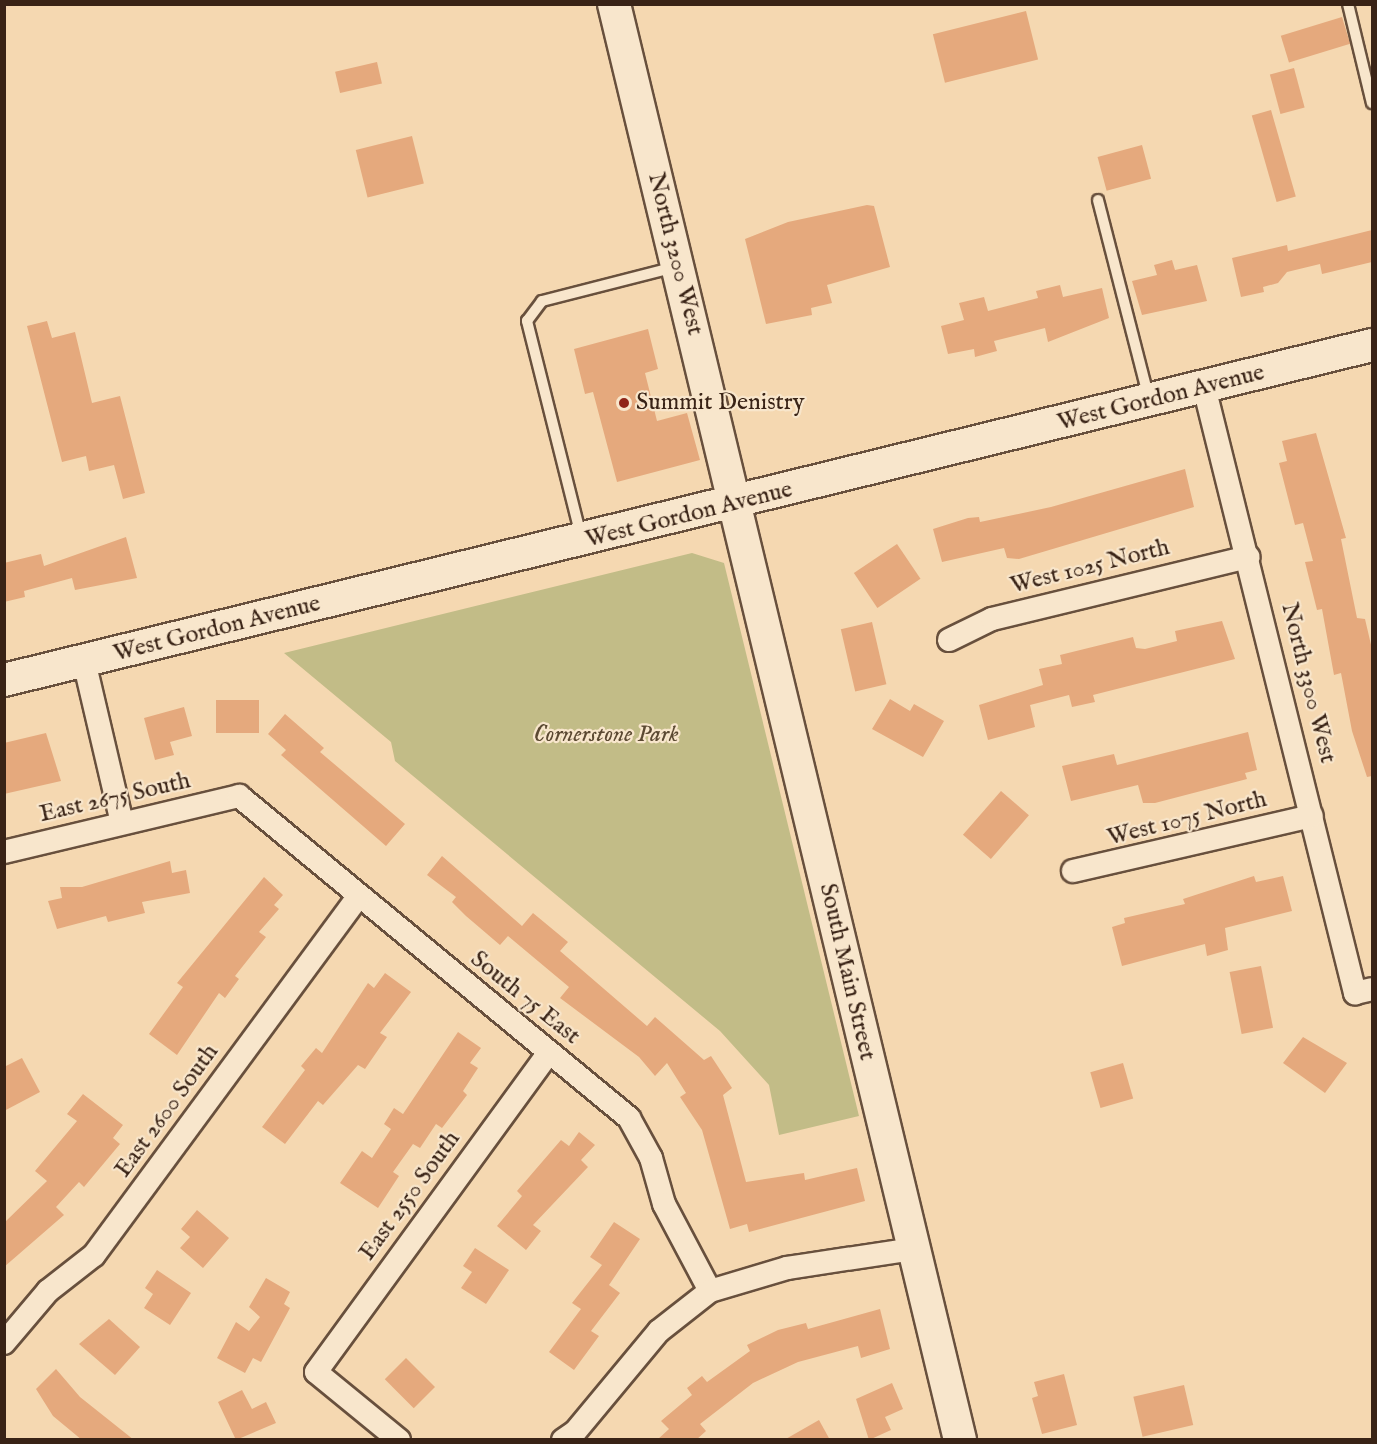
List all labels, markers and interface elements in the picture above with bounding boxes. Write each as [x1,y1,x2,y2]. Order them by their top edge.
street label: North 3200 West [641,170,709,338]
street label: West Gordon Avenue [1054,358,1268,438]
place label: Summit Denistry [636,389,804,417]
marker: Summit Denistry [617,396,631,410]
street label: West Gordon Avenue [582,475,796,555]
street label: West 1025 North [1007,533,1173,601]
street label: West Gordon Avenue [110,589,324,669]
street label: North 3300 West [1274,600,1342,766]
park label: Cornerstone Park [533,721,679,749]
street label: East 2675 South [37,767,193,829]
street label: West 1075 North [1104,785,1270,853]
street label: South Main Street [813,881,881,1063]
street label: South 75 East [464,945,586,1051]
street label: East 2600 South [109,1039,225,1183]
street label: East 2550 South [353,1126,467,1266]

